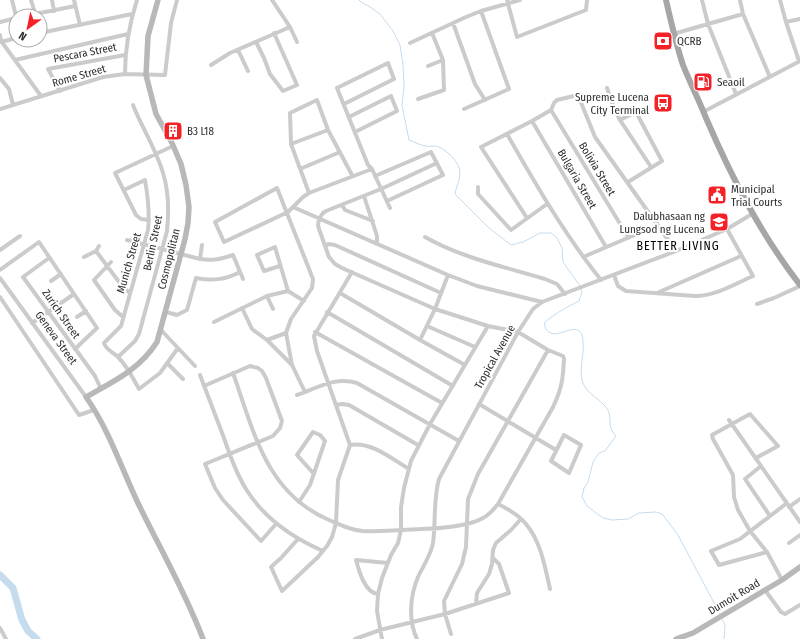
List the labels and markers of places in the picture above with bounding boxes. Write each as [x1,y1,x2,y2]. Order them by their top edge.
bank icon: QCRB [652,30,674,52]
place label: QCRB [677,35,702,48]
fuel station icon: Seaoil [692,71,714,93]
place label: Seaoil [717,76,745,89]
place label: Supreme Lucena City Terminal [575,91,649,117]
bus stop icon: Supreme Lucena City Terminal [652,92,674,114]
building icon: B3 L18 [162,120,184,142]
place label: B3 L18 [187,125,214,138]
place label: Municipal Trial Courts [731,183,782,209]
public building icon: Municipal Trial Courts [706,184,728,206]
place label: Dalubhasaan ng Lungsod ng Lucena [620,210,706,236]
school or university icon: Dalubhasaan ng Lungsod ng Lucena [708,211,730,233]

